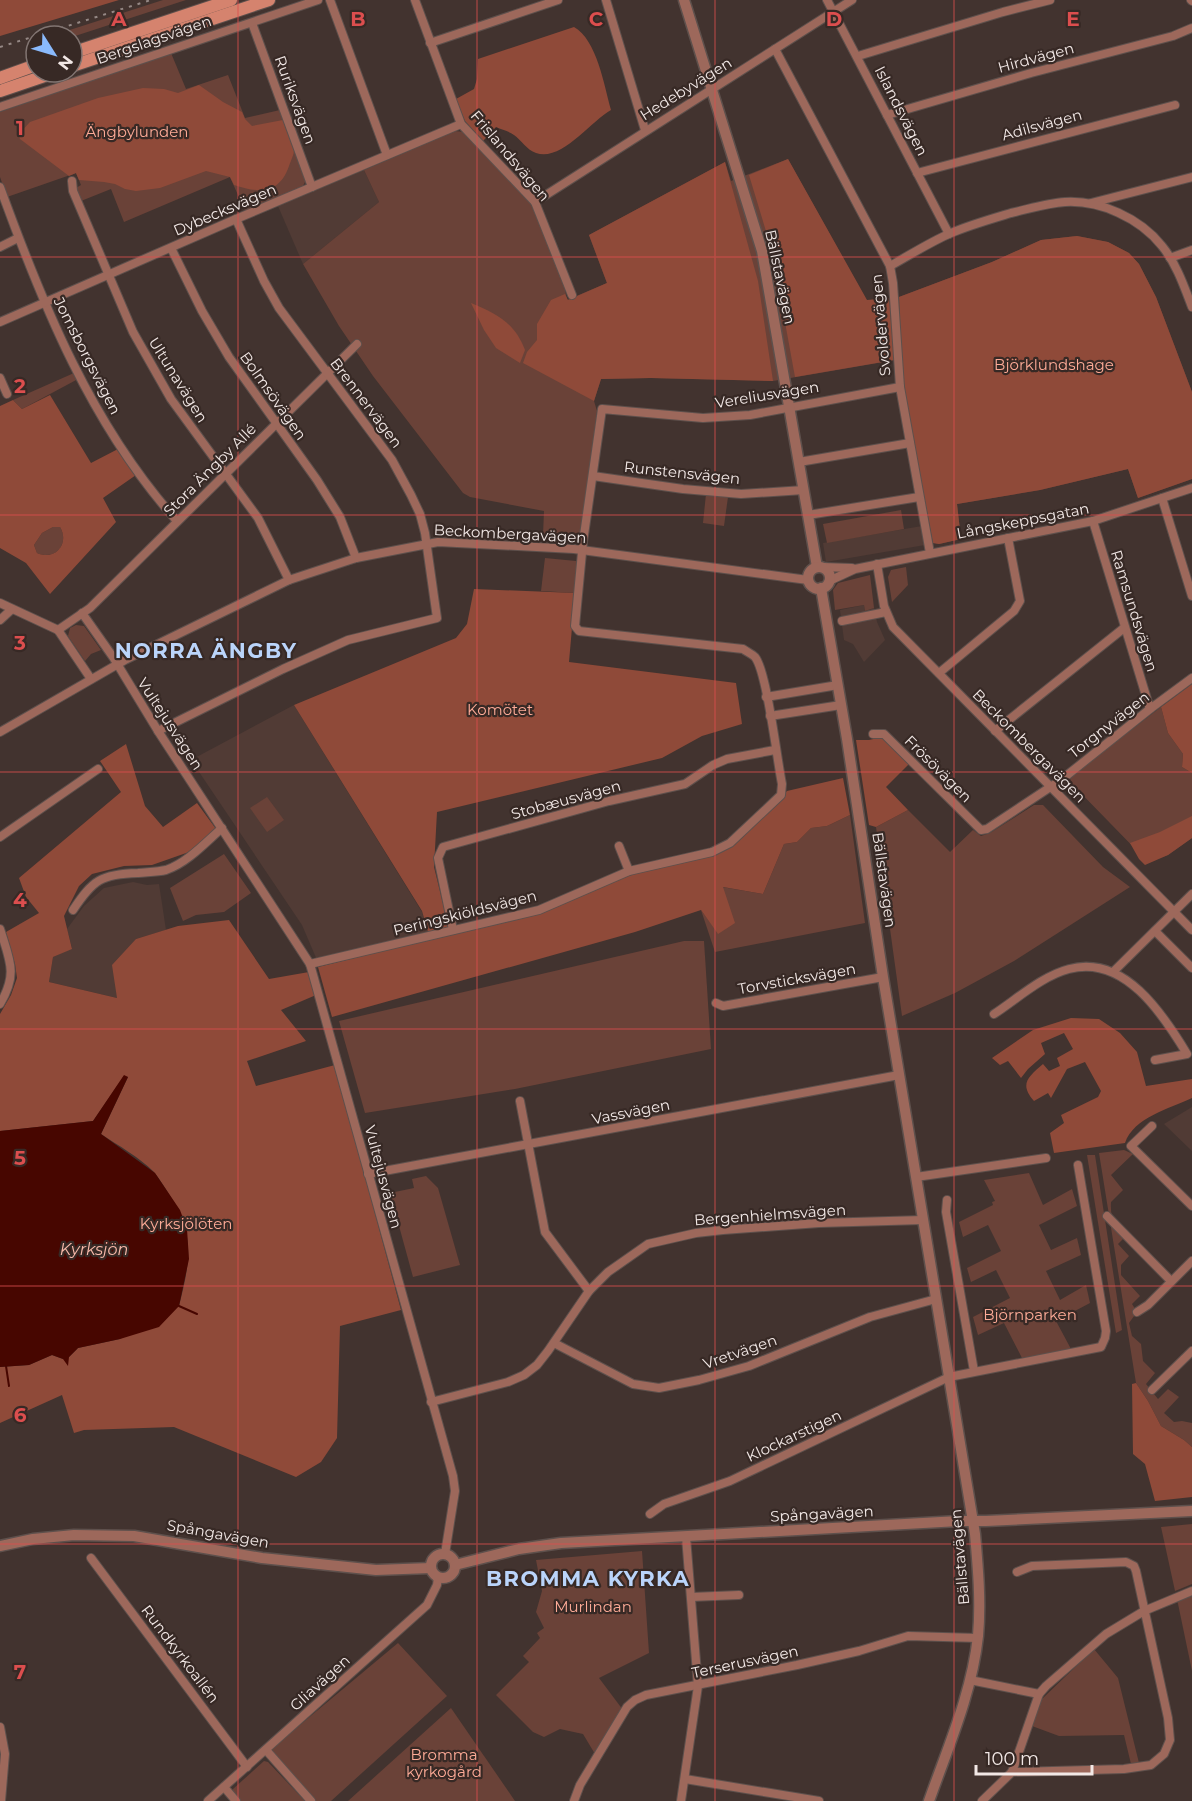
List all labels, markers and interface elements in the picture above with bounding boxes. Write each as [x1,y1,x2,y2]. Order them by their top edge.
text: A [110,7,127,31]
text: B [350,7,366,31]
text: C [589,7,604,31]
text: D [826,7,842,31]
text: E [1066,7,1080,31]
street label: Bergslagsvägen [94,11,214,68]
north arrow [24,24,84,84]
street label: Hirdvägen [996,38,1076,77]
text: N [54,52,77,74]
street label: Ruriksvägen [271,53,320,147]
street label: Hedebyvägen [636,53,735,124]
street label: Islandsvägen [871,63,932,159]
street label: Adilsvägen [1000,105,1084,144]
street label: Frislandsvägen [467,106,554,205]
text: 1 [16,116,24,140]
park label: Ängbylunden [86,122,188,141]
street label: Dybecksvägen [170,179,279,240]
street label: Bällstavägen [761,228,800,326]
street label: Svoldervägen [867,273,894,377]
street label: Jomsborgsvägen [49,293,125,418]
street label: Ultunavägen [145,334,212,426]
street label: Bolmsövägen [236,348,311,443]
street label: Brennervägen [326,354,406,452]
park label: Björklundshage [994,355,1114,374]
text: 2 [14,374,26,398]
street label: Vereliusvägen [714,377,820,412]
street label: Stora Ängby Allé [159,419,260,520]
street label: Runstensvägen [623,457,741,488]
street label: Långskeppsgatan [955,498,1091,543]
street label: Beckombergavägen [433,520,587,547]
street label: Ramsundsvägen [1107,548,1162,674]
text: 3 [13,631,26,655]
district label: NORRA ÄNGBY [115,638,297,663]
street label: Vultejusvägen [134,674,207,773]
street label: Beckombergavägen [969,685,1090,806]
street label: Torgnyvägen [1064,687,1153,762]
park label: Komötet [467,700,533,719]
street label: Frösövägen [901,731,976,806]
street label: Stobæusvägen [509,776,623,823]
street label: Bällstavägen [868,831,901,929]
street label: Peringskiöldsvägen [391,885,539,940]
text: 4 [13,888,27,912]
street label: Torvsticksvägen [737,959,857,998]
street label: Vassvägen [590,1095,672,1128]
street label: Vultejusvägen [361,1123,406,1231]
text: 5 [14,1146,26,1170]
street label: Bergenhielmsvägen [693,1200,847,1229]
park label: Kyrksjölöten [140,1214,232,1233]
water label: Kyrksjön [60,1240,128,1259]
park label: Björnparken [983,1305,1077,1324]
street label: Vretvägen [700,1330,779,1373]
text: 6 [14,1403,27,1427]
street label: Klockarstigen [743,1405,844,1466]
street label: Spångavägen [770,1501,874,1526]
street label: Bällstavägen [946,1508,973,1606]
street label: Spångavägen [165,1515,271,1552]
district label: BROMMA KYRKA [486,1566,690,1591]
park label: Murlindan [554,1597,632,1616]
street label: Rundkyrkoallén [137,1601,223,1707]
street label: Terserusvägen [690,1641,800,1682]
street label: Gliavägen [286,1651,354,1715]
text: 7 [14,1660,26,1684]
scale bar [976,1738,1092,1776]
park label: Bromma kyrkogård [406,1745,482,1781]
text: 100 m [985,1748,1039,1770]

